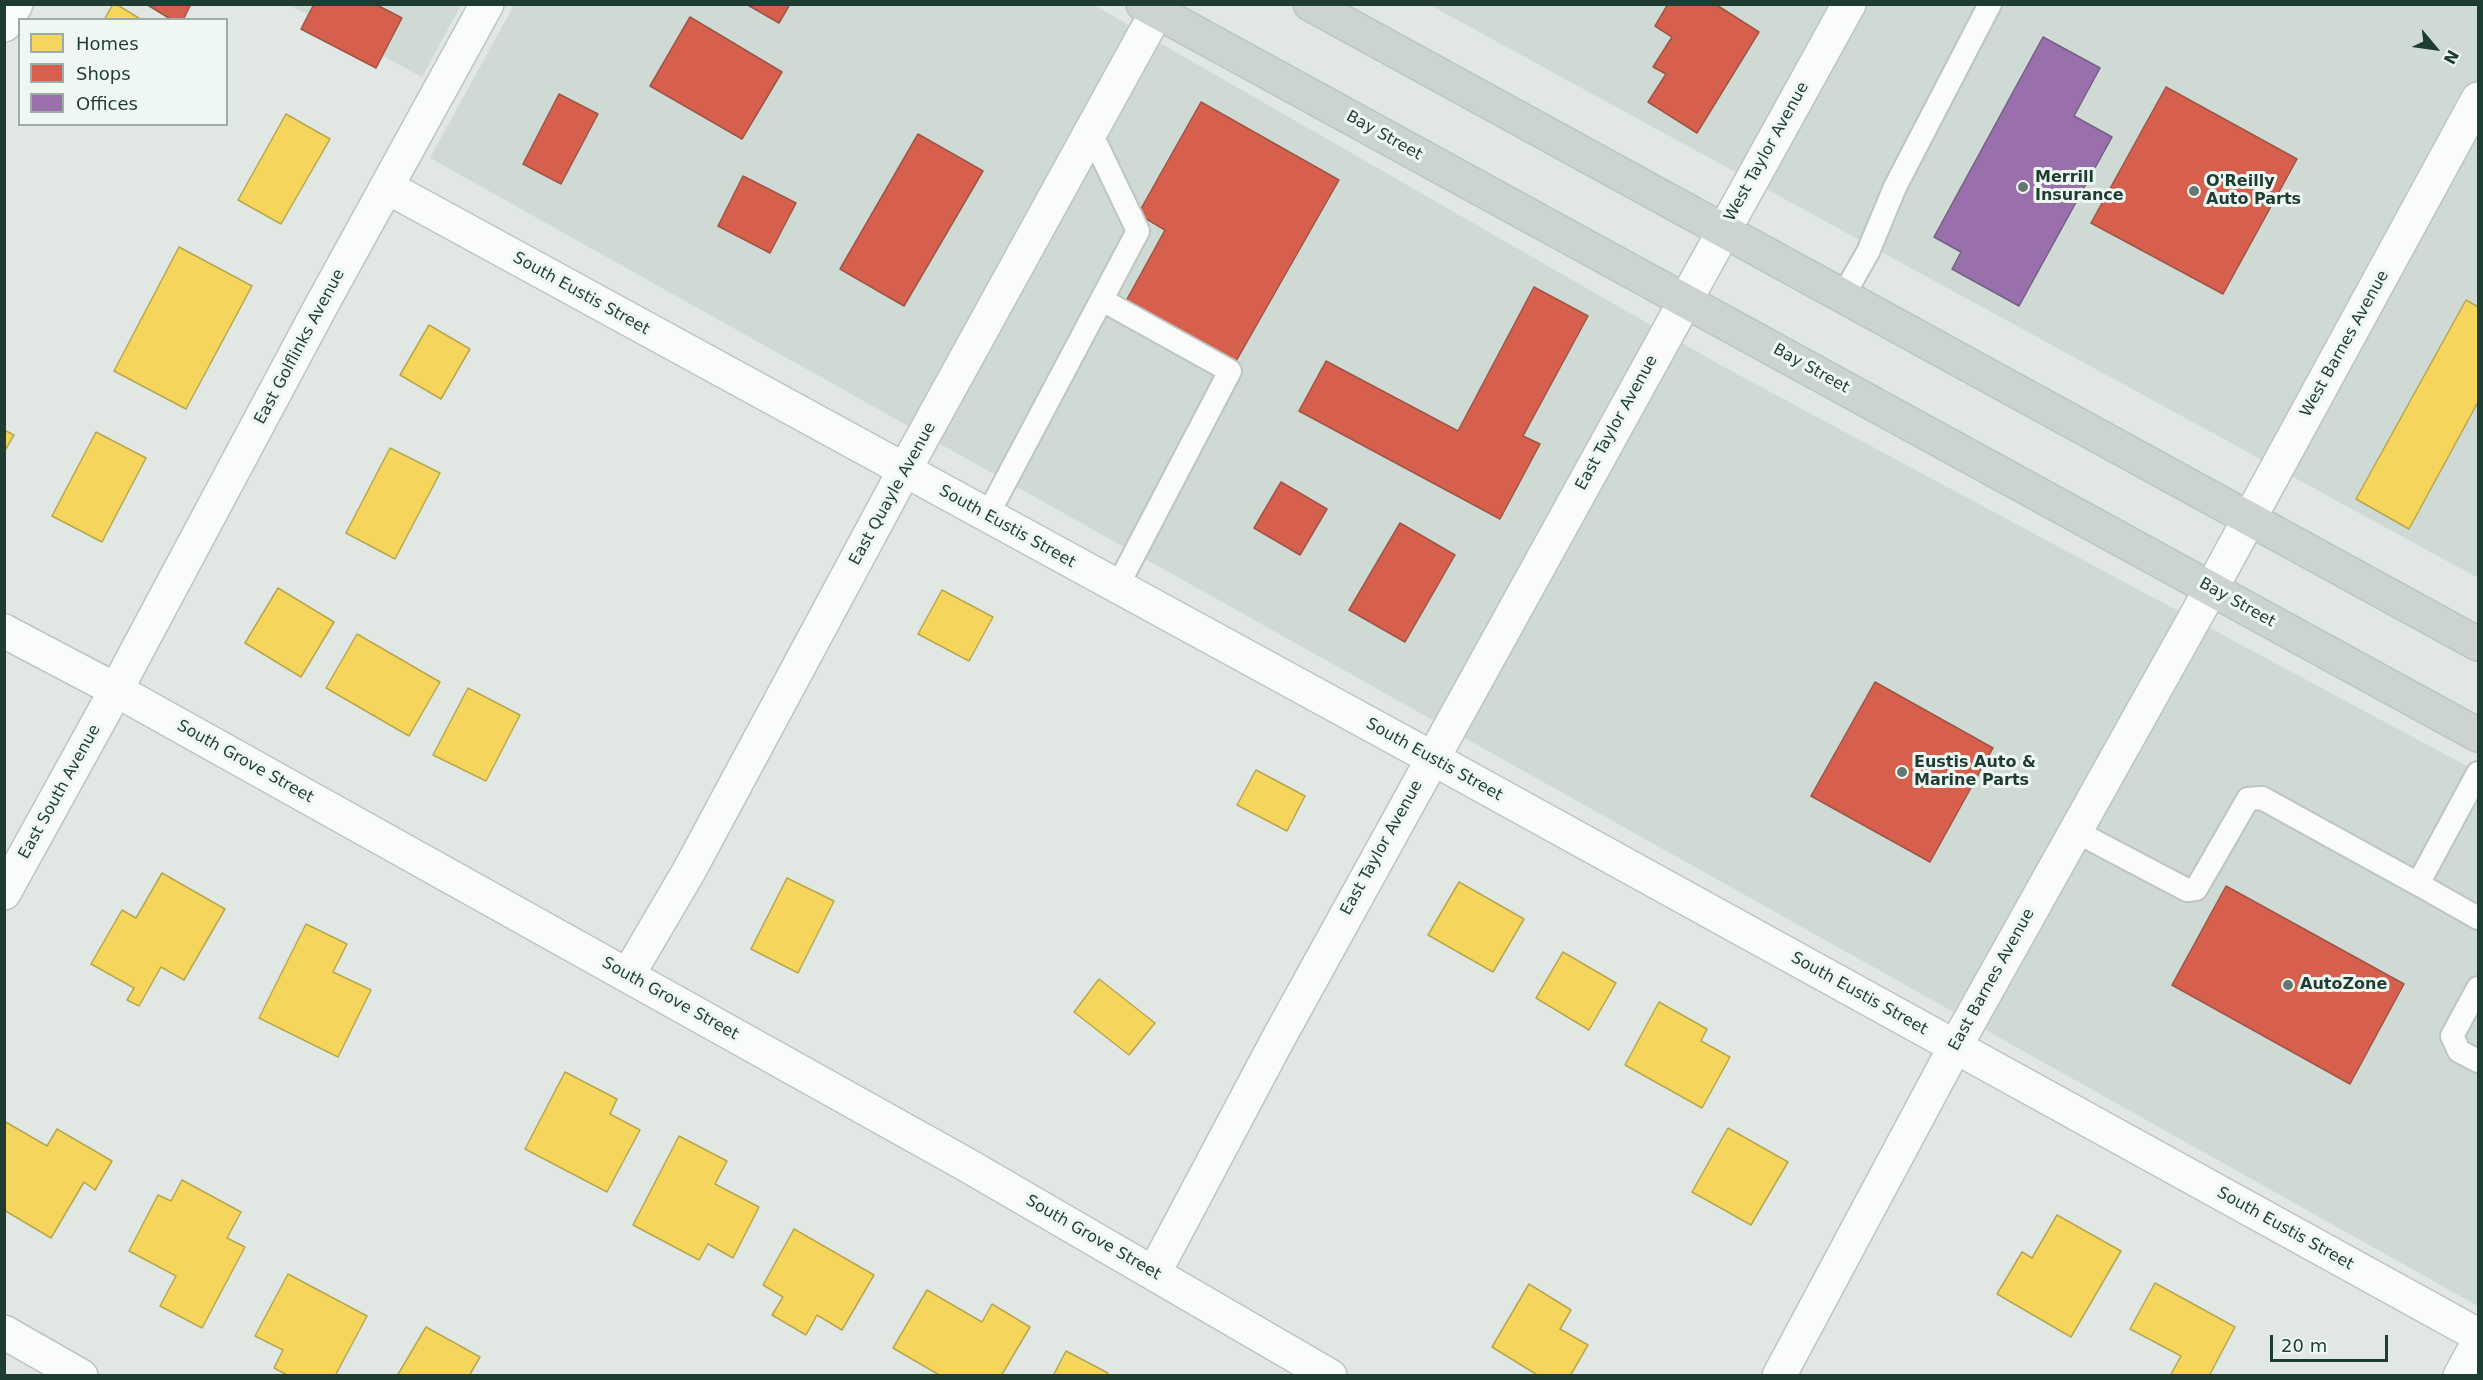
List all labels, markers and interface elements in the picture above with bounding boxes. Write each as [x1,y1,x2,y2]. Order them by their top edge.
legend [18,18,228,126]
north arrow [2405,18,2465,78]
text: Homes [76,33,139,54]
text: N [2440,47,2463,67]
text: Shops [76,63,131,84]
street label: West Taylor Avenue [1721,79,1813,225]
text: Offices [76,93,138,114]
street label: Bay Street [1343,107,1425,165]
place label: Merrill Insurance [2035,168,2124,206]
place label: O'Reilly Auto Parts [2206,172,2301,210]
marker: Merrill Insurance [2016,180,2030,194]
marker: O'Reilly Auto Parts [2187,184,2201,198]
street label: South Eustis Street [509,249,653,339]
street label: East Golflinks Avenue [251,266,349,428]
street label: West Barnes Avenue [2297,267,2393,421]
street label: Bay Street [1770,340,1852,398]
street label: East Taylor Avenue [1572,352,1662,494]
street label: East Quayle Avenue [846,419,940,569]
street label: South Eustis Street [935,482,1079,572]
street label: Bay Street [2196,574,2278,632]
street label: South Eustis Street [1362,715,1506,805]
street label: South Grove Street [173,717,317,807]
street label: East South Avenue [15,721,105,863]
place label: Eustis Auto & Marine Parts [1914,753,2036,791]
marker: Eustis Auto & Marine Parts [1895,765,1909,779]
street label: East Taylor Avenue [1337,777,1427,919]
street label: East Barnes Avenue [1945,906,2039,1054]
street label: South Eustis Street [1787,949,1931,1039]
street label: South Grove Street [598,954,742,1044]
place label: AutoZone [2300,975,2387,995]
marker: AutoZone [2281,978,2295,992]
street label: South Eustis Street [2213,1184,2357,1274]
street label: South Grove Street [1022,1191,1164,1285]
scale bar [2273,1323,2392,1361]
text: 20 m [2281,1335,2327,1356]

